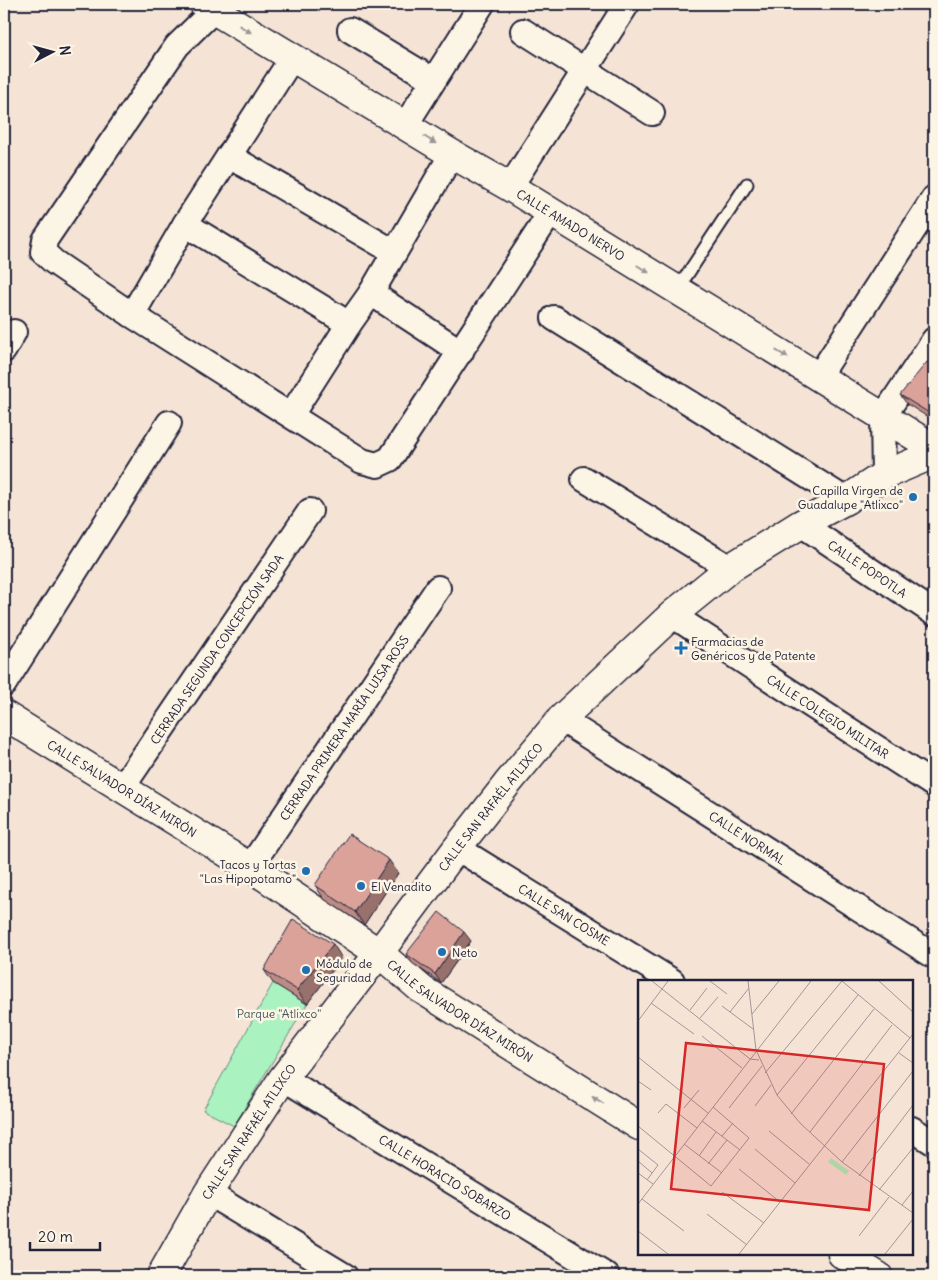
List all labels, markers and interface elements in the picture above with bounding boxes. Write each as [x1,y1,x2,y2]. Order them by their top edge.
one-way arrow [239,25,252,34]
north arrow [28,28,78,78]
text: N [55,45,74,56]
one-way arrow [423,135,436,144]
street label: CALLE AMADO NERVO [514,186,628,263]
one-way arrow [637,265,650,274]
one-way arrow [776,349,789,358]
place label: Capilla Virgen de Guadalupe "Atlixco" [798,483,903,512]
marker: Capilla Virgen de Guadalupe "Atlixco" [907,491,919,503]
street label: CALLE POPOTLA [825,537,910,600]
street label: CERRADA SEGUNDA CONCEPCIÓN SADA [147,551,286,747]
street label: CERRADA PRIMERA MARÍA LUISA ROSS [276,632,412,823]
place label: Farmacias de Genéricos y de Patente [691,634,816,663]
marker: Farmacias de Genéricos y de Patente [675,642,687,654]
street label: CALLE COLEGIO MILITAR [764,671,892,762]
street label: CALLE SALVADOR DÍAZ MIRÓN [45,736,200,840]
street label: CALLE SAN RAFAÉL ATLIXCO [435,740,546,874]
street label: CALLE NORMAL [706,808,789,868]
place label: Tacos y Tortas "Las Hipopotamo" [200,857,296,886]
marker: Tacos y Tortas "Las Hipopotamo" [300,865,312,877]
place label: El Venadito [371,879,432,894]
marker: El Venadito [355,880,367,892]
street label: CALLE SAN COSME [516,880,613,948]
place label: Neto [452,945,478,960]
marker: Neto [436,946,448,958]
place label: Módulo de Seguridad [316,956,372,985]
street label: CALLE SALVADOR DÍAZ MIRÓN [384,956,536,1065]
marker: Módulo de Seguridad [300,964,312,976]
inset map [638,980,913,1255]
park label: Parque "Atlixco" [237,1006,321,1021]
street label: CALLE SAN RAFAÉL ATLIXCO [198,1061,299,1202]
one-way arrow [591,1096,605,1105]
street label: CALLE HORACIO SOBARZO [376,1131,514,1223]
scale bar [30,1220,100,1252]
text: 20 m [38,1227,73,1246]

